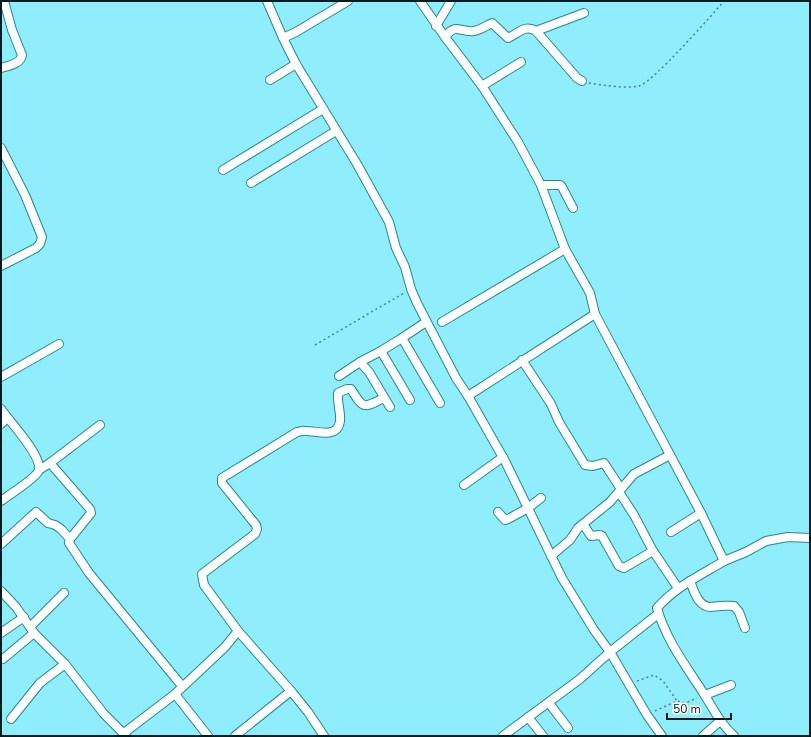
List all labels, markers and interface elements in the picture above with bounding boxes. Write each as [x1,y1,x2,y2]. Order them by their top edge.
scale bar [667,695,731,721]
text: 50 m [673,701,701,717]

